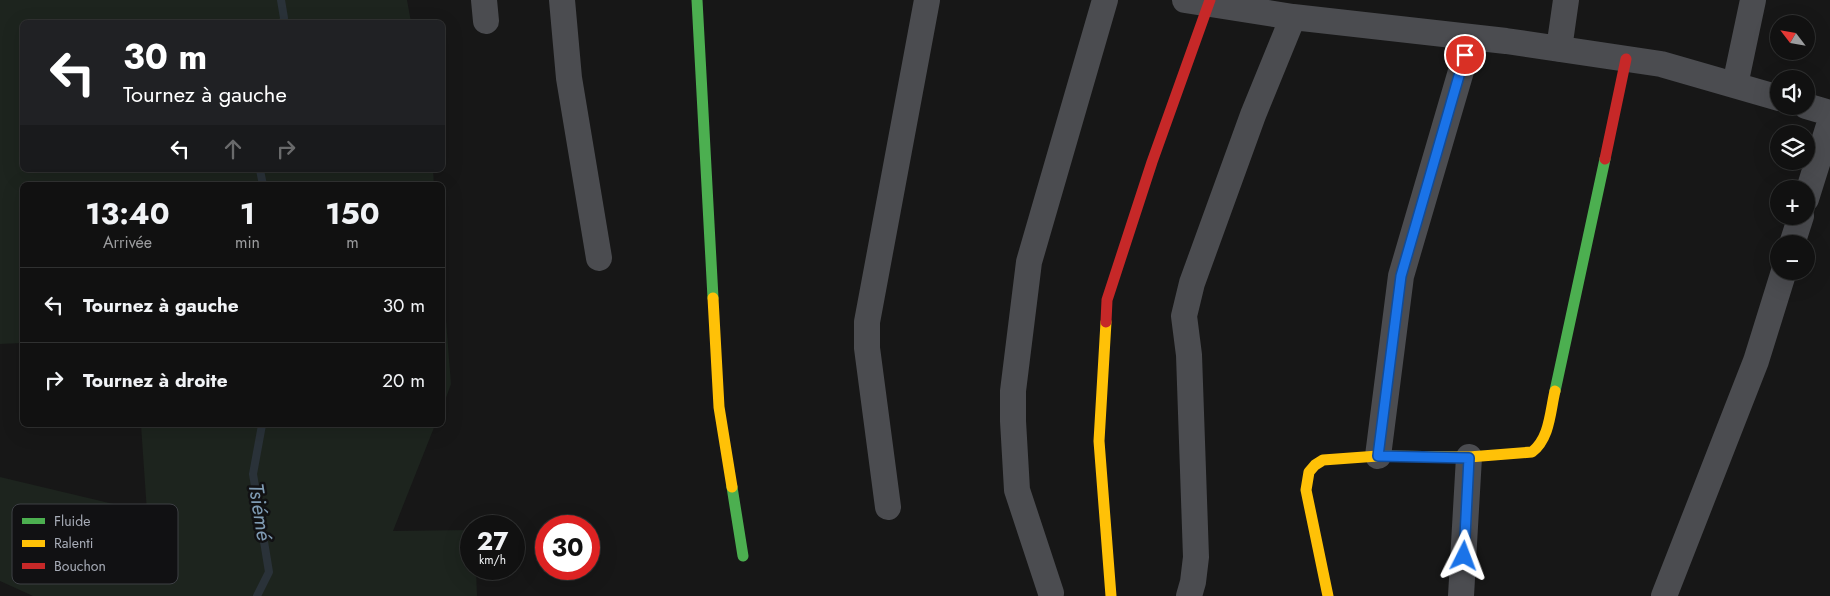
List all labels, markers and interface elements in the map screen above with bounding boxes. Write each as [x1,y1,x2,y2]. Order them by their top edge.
north arrow [1770,15,1815,60]
map controls [1770,15,1815,280]
text: 30 m [123,32,207,82]
pin [1444,34,1486,76]
icon: left [40,40,105,105]
icon: arrive [1451,41,1479,69]
button: sound [1770,70,1815,115]
text: Tournez à gauche [123,78,287,110]
button: layers [1770,125,1815,170]
icon: left [166,135,194,163]
icon: ahead [219,135,247,163]
icon: right [272,135,300,163]
button: + [1770,180,1815,225]
text: 13:40 [85,192,170,235]
text: 1 [240,192,255,235]
text: 150 [325,192,380,235]
text: Arrivée [103,231,152,254]
text: min [235,231,260,254]
text: m [346,231,359,254]
button: − [1770,235,1815,280]
icon: left [40,291,68,319]
text: Tournez à gauche [83,292,239,319]
text: 30 m [383,292,425,319]
icon: right [40,366,68,394]
text: Tournez à droite [83,367,228,394]
text: 20 m [382,367,425,394]
water label: Tsiémé [241,481,279,543]
legend [12,504,178,584]
text: Fluide [54,511,90,531]
speed limit sign: 30 [535,515,600,580]
text: 27 [477,523,508,559]
position arrow [1437,529,1489,581]
text: Ralenti [54,533,93,553]
text: km/h [479,551,506,569]
text: Bouchon [54,556,106,576]

